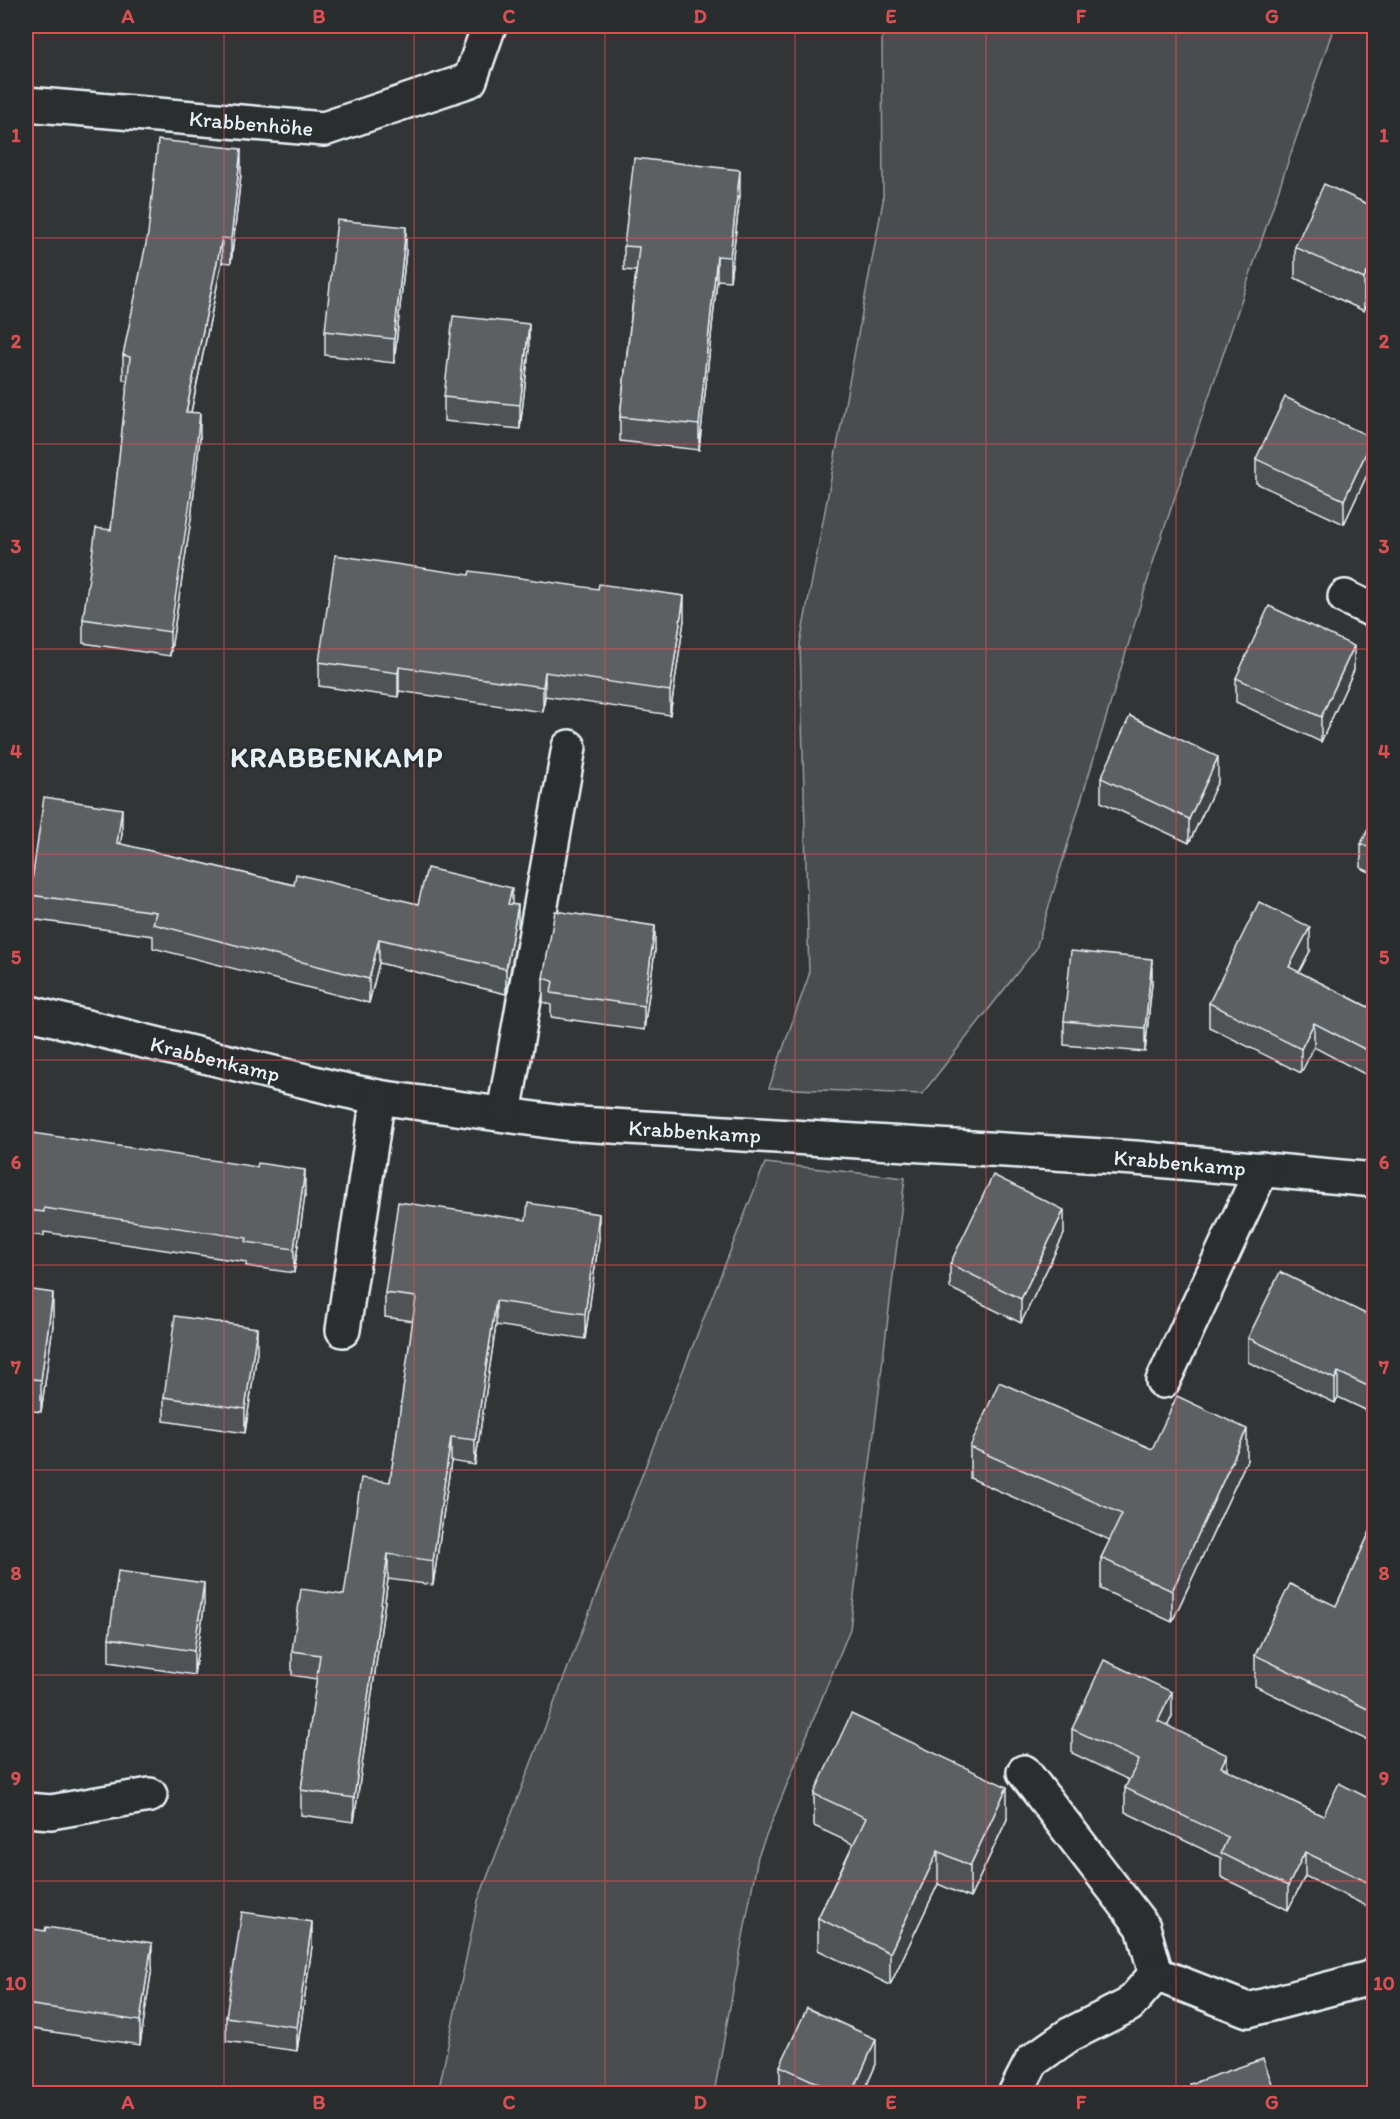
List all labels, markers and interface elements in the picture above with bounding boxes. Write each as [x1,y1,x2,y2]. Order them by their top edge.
text: A [121,4,135,28]
text: B [313,4,326,28]
text: C [503,4,516,28]
text: D [693,4,707,28]
text: E [885,4,897,28]
text: F [1076,4,1087,28]
text: G [1265,4,1279,28]
street label: Krabbenhöhe [188,104,314,142]
text: 1 [11,123,21,147]
text: 1 [1379,123,1389,147]
text: 2 [11,329,22,353]
text: 2 [1379,329,1390,353]
text: 3 [11,534,22,558]
text: 3 [1379,534,1390,558]
text: 4 [10,739,22,763]
text: 4 [1378,739,1390,763]
district label: KRABBENKAMP [230,740,444,774]
text: 5 [11,945,22,969]
text: 5 [1379,945,1390,969]
street label: Krabbenkamp [148,1030,283,1088]
street label: Krabbenkamp [628,1114,762,1149]
street label: Krabbenkamp [1113,1143,1247,1182]
text: 6 [11,1150,22,1174]
text: 6 [1379,1150,1390,1174]
text: 7 [10,1355,21,1379]
text: 7 [1378,1355,1389,1379]
text: 8 [11,1561,22,1585]
text: 8 [1379,1561,1390,1585]
text: 9 [11,1766,21,1790]
text: 9 [1379,1766,1389,1790]
text: 10 [5,1971,27,1995]
text: 10 [1373,1971,1395,1995]
text: A [121,2090,135,2114]
text: B [313,2090,326,2114]
text: C [503,2090,516,2114]
text: D [693,2090,707,2114]
text: E [885,2090,897,2114]
text: F [1076,2090,1087,2114]
text: G [1265,2090,1279,2114]

